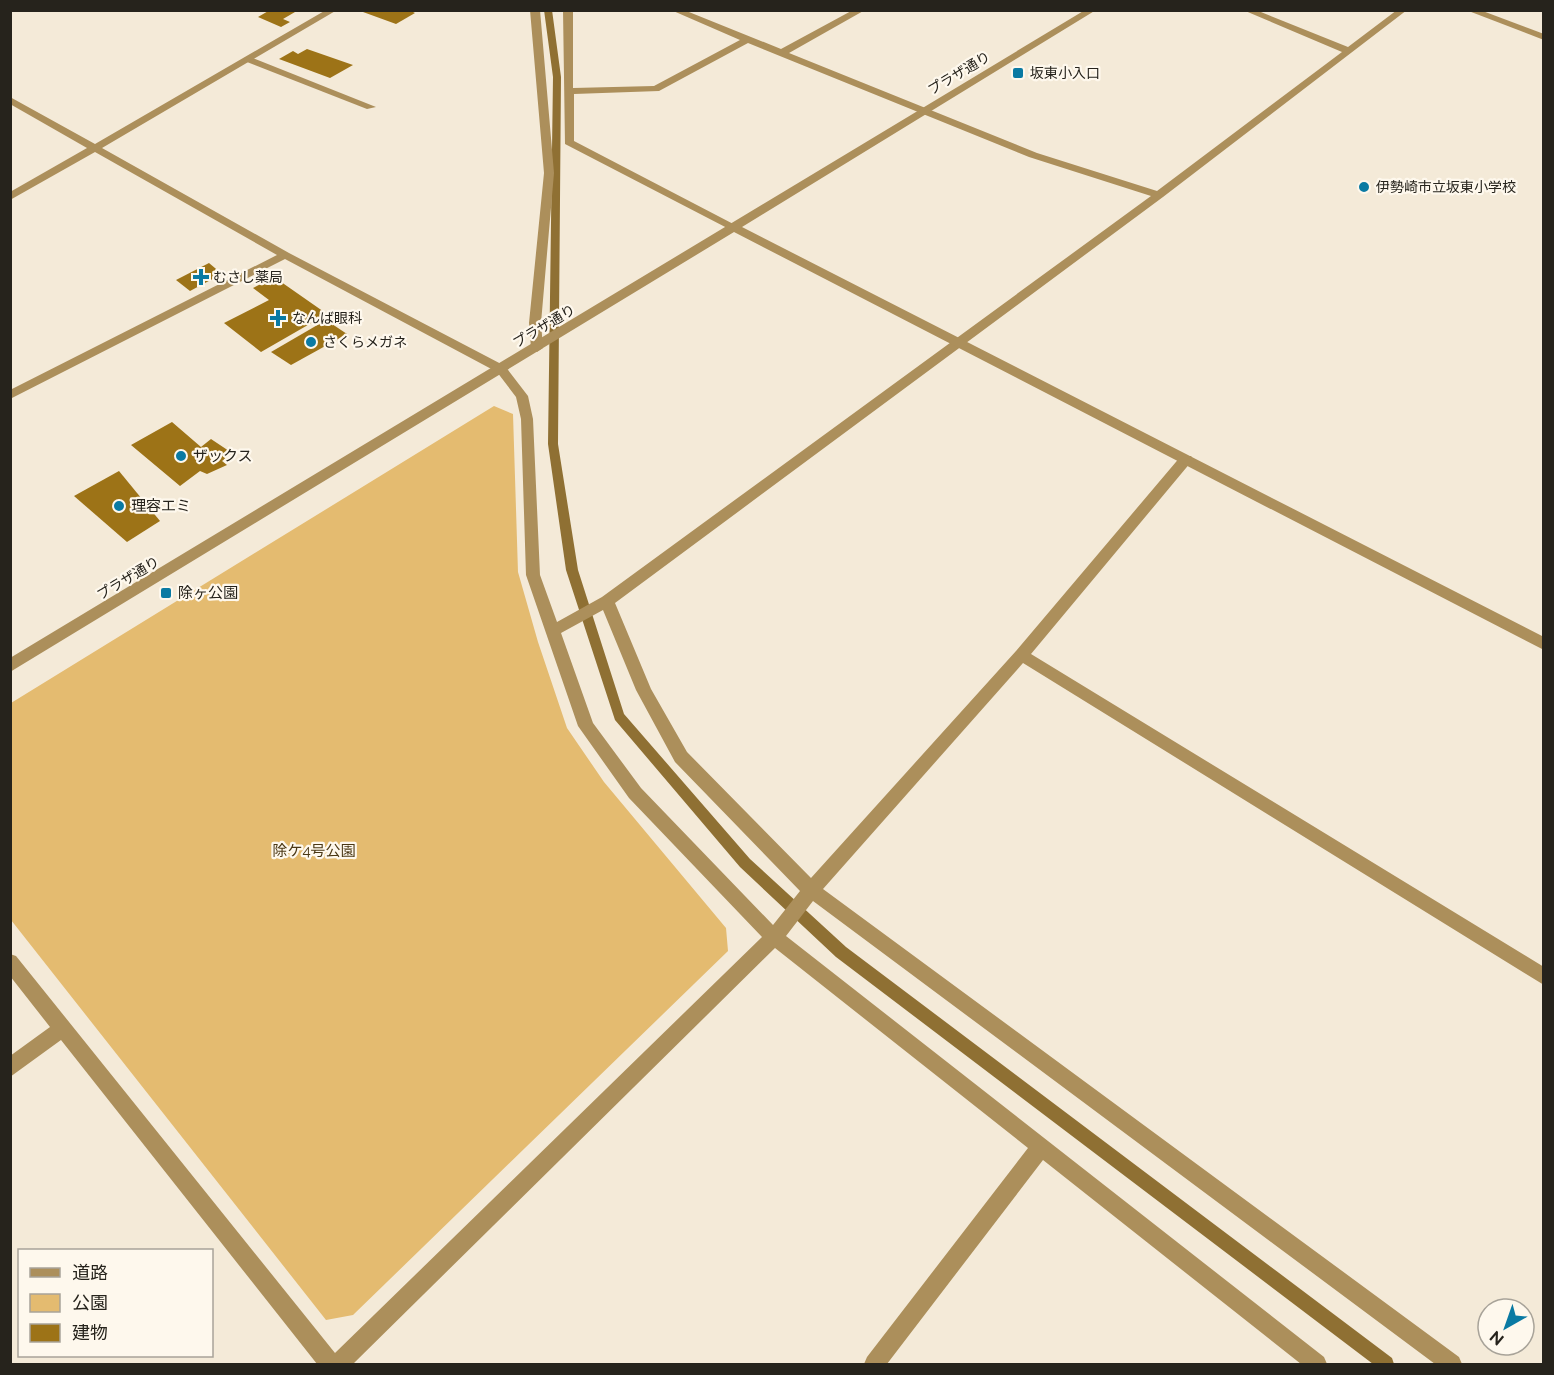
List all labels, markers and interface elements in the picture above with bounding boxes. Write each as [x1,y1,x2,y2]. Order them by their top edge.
street label: プラザ通り [925,48,993,98]
place label: 坂東小入口 [1030,65,1100,81]
marker: 坂東小入口 [1011,66,1025,80]
place label: 伊勢崎市立坂東小学校 [1376,179,1516,195]
marker: 伊勢崎市立坂東小学校 [1357,180,1371,194]
place label: むさし薬局 [213,269,283,285]
marker: むさし薬局 [194,270,208,284]
street label: プラザ通り [510,301,578,351]
marker: なんば眼科 [269,309,287,327]
place label: なんば眼科 [292,310,362,326]
place label: さくらメガネ [323,334,407,350]
marker: さくらメガネ [304,335,318,349]
place label: ザックス [193,447,253,465]
marker: ザックス [174,449,188,463]
place label: 理容エミ [131,497,191,515]
marker: 理容エミ [112,499,126,513]
street label: プラザ通り [94,553,162,603]
place label: 除ヶ公園 [178,584,238,602]
marker: 除ヶ公園 [159,586,173,600]
park label: 除ケ4号公園 [272,842,356,860]
legend [18,1249,213,1357]
text: 道路 [72,1262,108,1283]
text: 公園 [72,1292,108,1313]
north arrow [1476,1297,1536,1357]
text: 建物 [72,1322,108,1343]
text: N [1486,1327,1507,1349]

